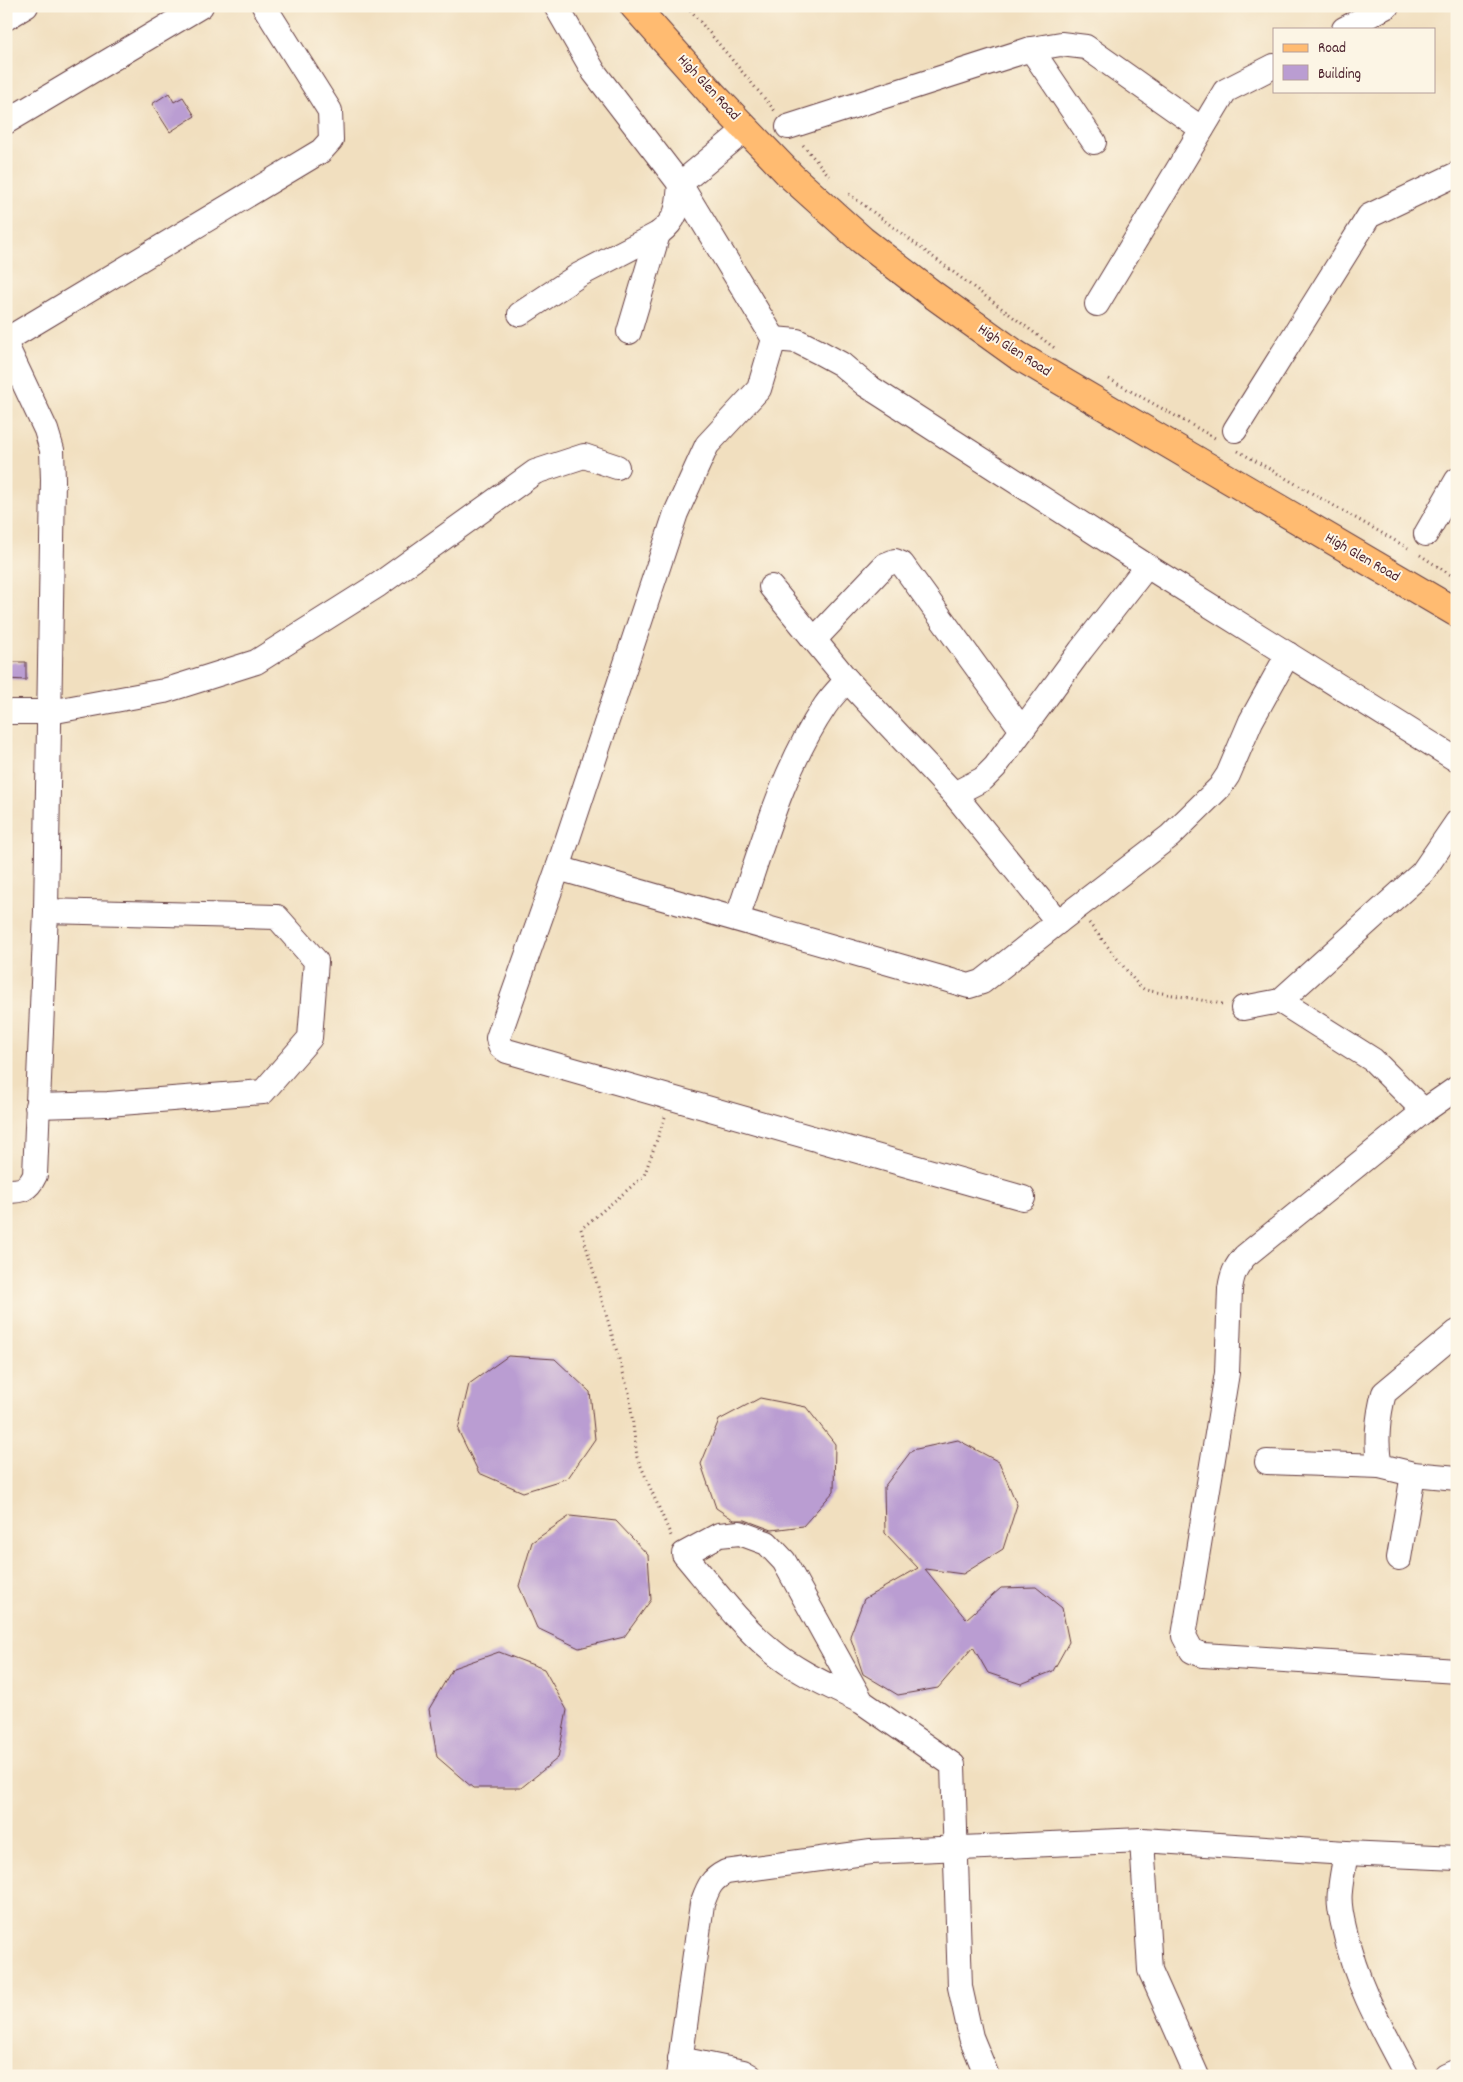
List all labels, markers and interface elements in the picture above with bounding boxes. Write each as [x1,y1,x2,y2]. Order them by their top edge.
legend [1273,28,1436,92]
text: Road [1318,38,1346,60]
street label: High Glen Road [671,50,745,126]
text: Building [1318,64,1361,86]
street label: High Glen Road [973,319,1055,383]
street label: High Glen Road [1320,528,1404,588]

